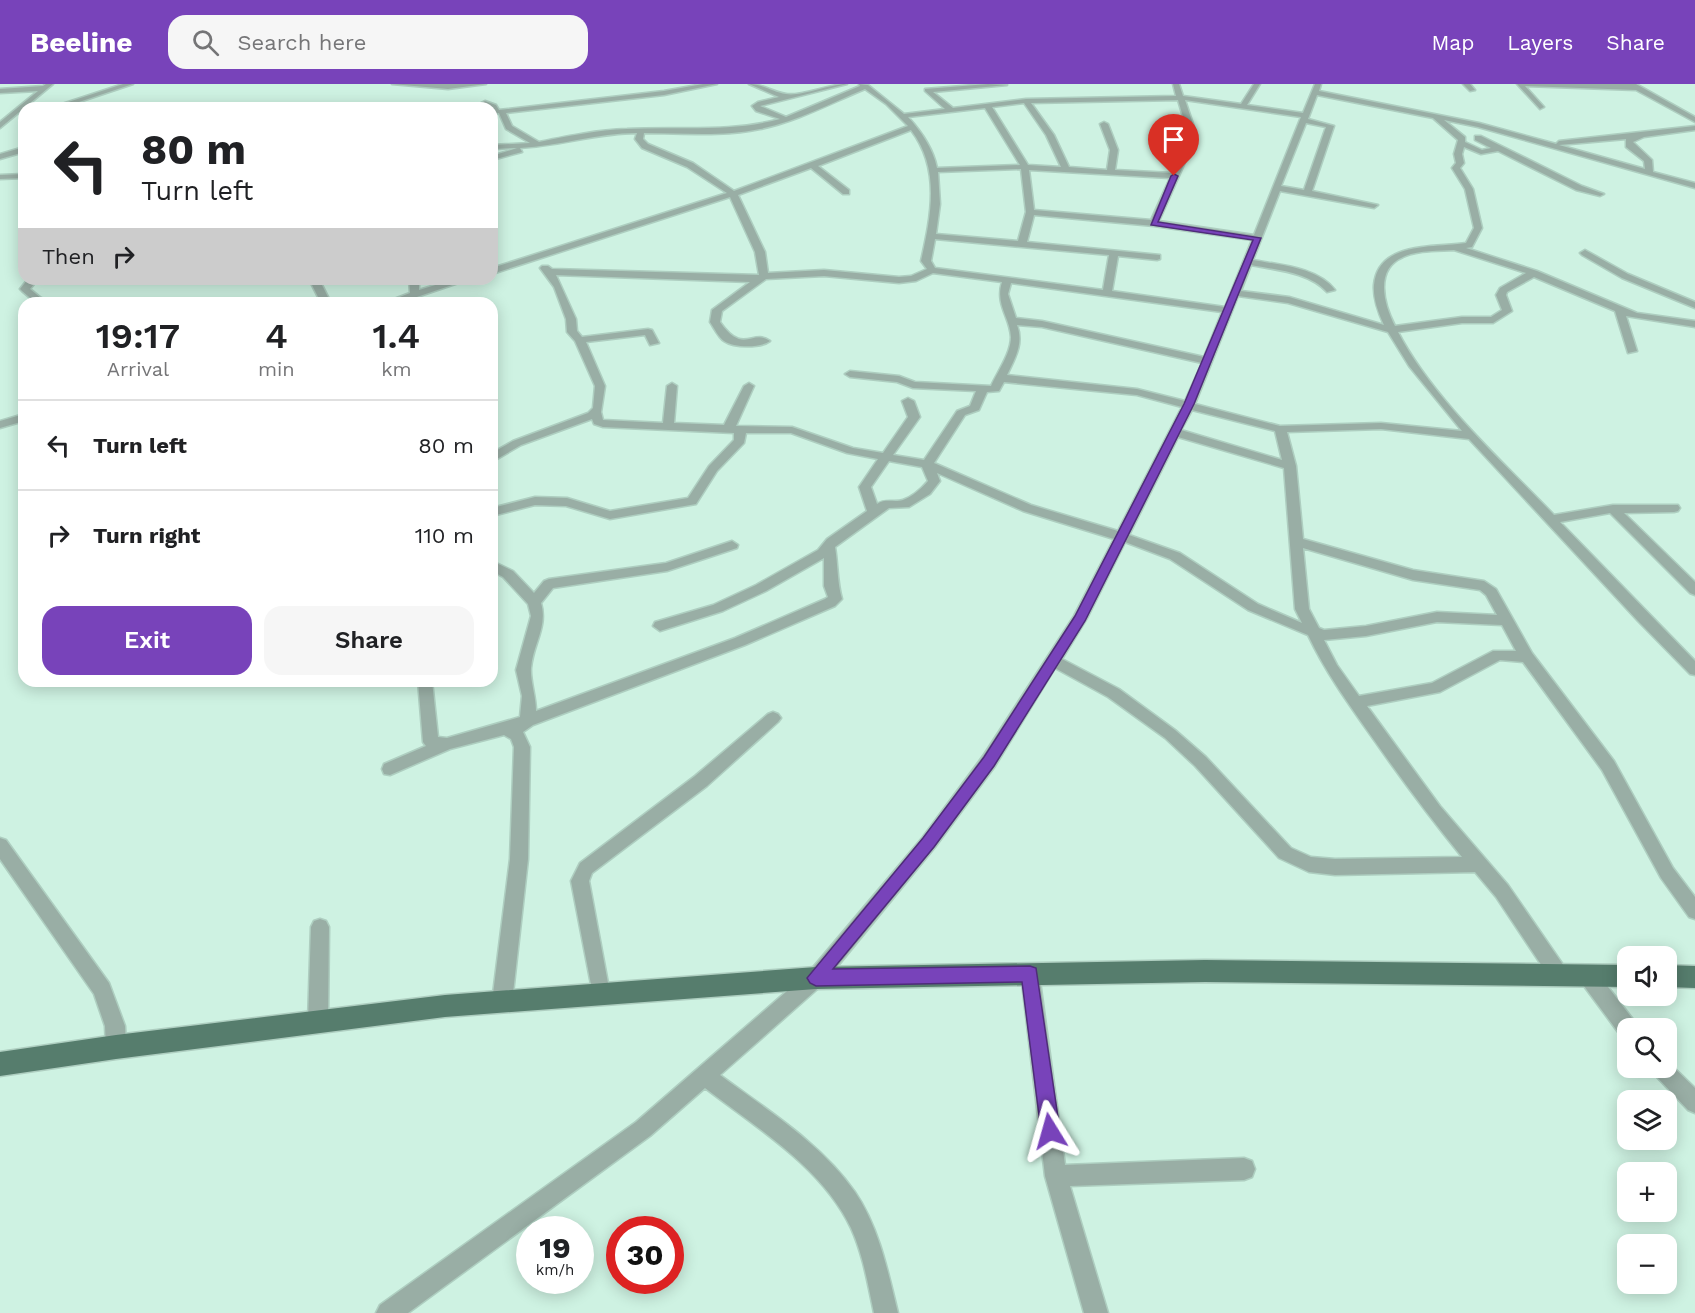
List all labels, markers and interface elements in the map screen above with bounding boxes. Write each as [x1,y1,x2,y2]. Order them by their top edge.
search box [168,15,588,69]
text: Beeline [30,26,132,59]
icon: search [189,26,222,59]
text: Search here [237,30,366,55]
text: Map [1431,30,1474,55]
text: Layers [1507,30,1573,55]
text: Share [1606,30,1665,55]
pin [1148,114,1199,176]
icon: arrive [1157,123,1190,156]
text: 80 m [141,125,246,174]
icon: left [42,126,120,204]
text: Turn left [141,175,253,207]
icon: right [107,240,140,273]
text: Then [42,244,95,269]
text: 19:17 [96,315,180,357]
text: 4 [265,315,288,357]
text: 1.4 [373,315,420,357]
text: Arrival [107,357,169,381]
text: min [258,357,295,381]
text: km [381,357,412,381]
icon: left [42,429,75,462]
text: Turn left [93,433,187,458]
text: 80 m [418,433,474,458]
icon: right [42,519,75,552]
text: Turn right [93,523,200,548]
text: 110 m [415,523,474,548]
button: Exit [42,606,252,675]
button: Share [264,606,474,675]
map controls [1617,946,1677,1294]
button: sound [1617,946,1677,1006]
button: search [1617,1018,1677,1078]
button: layers [1617,1090,1677,1150]
position arrow [1018,1099,1082,1163]
button: + [1617,1162,1677,1222]
speed limit sign: 30 [606,1216,684,1294]
text: 19 [539,1230,571,1265]
button: − [1617,1234,1677,1294]
text: km/h [536,1261,574,1279]

